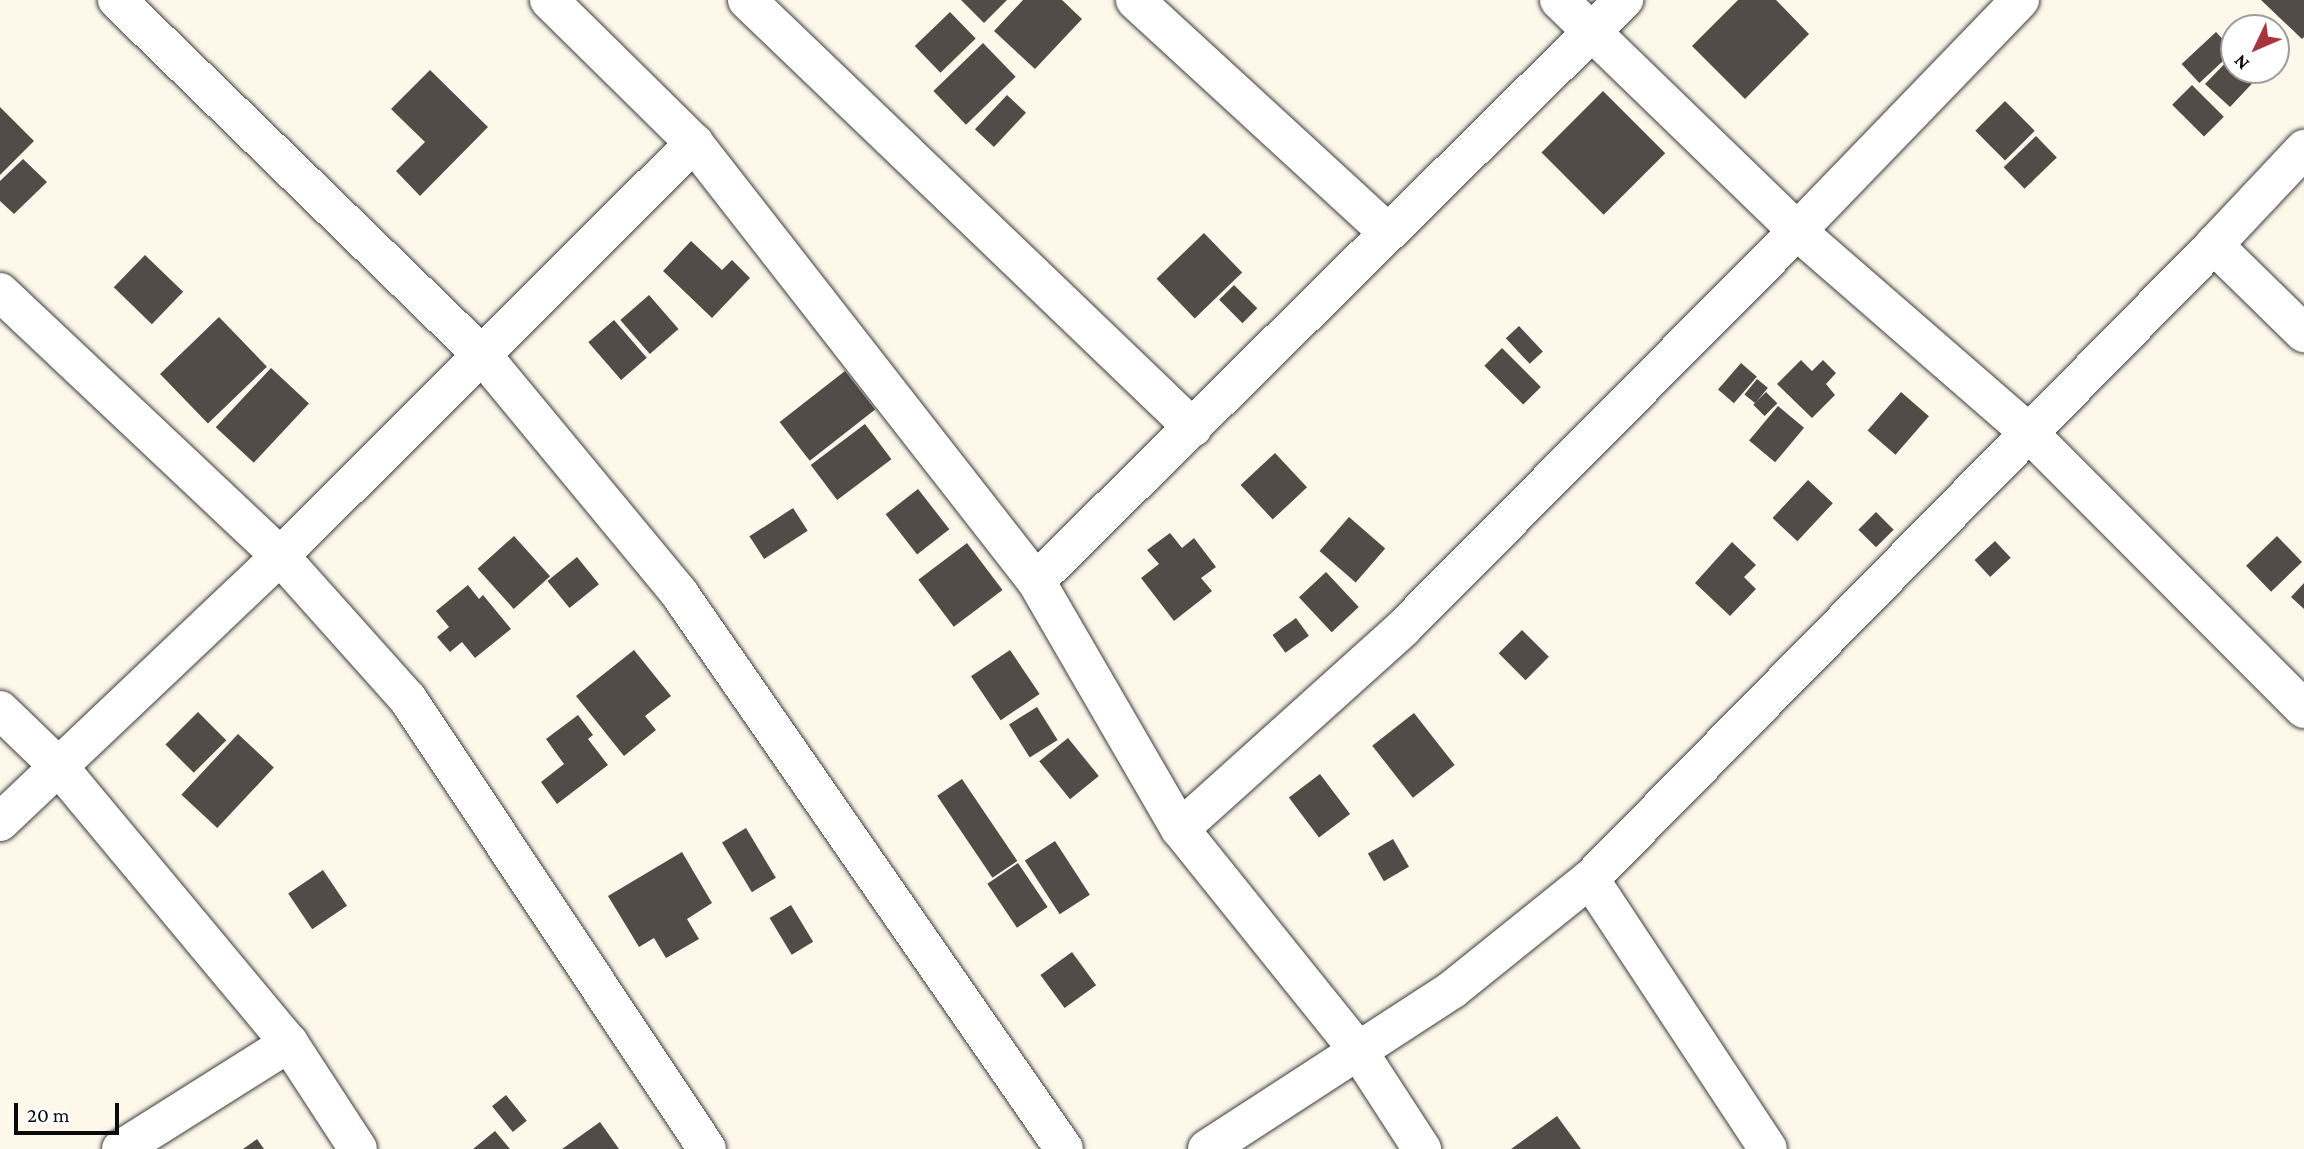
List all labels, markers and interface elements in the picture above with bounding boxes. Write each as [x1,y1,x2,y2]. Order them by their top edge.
north arrow [2220,14,2290,84]
text: N [2229,51,2253,75]
scale bar [18,1090,122,1134]
text: 20 m [27,1103,70,1127]

